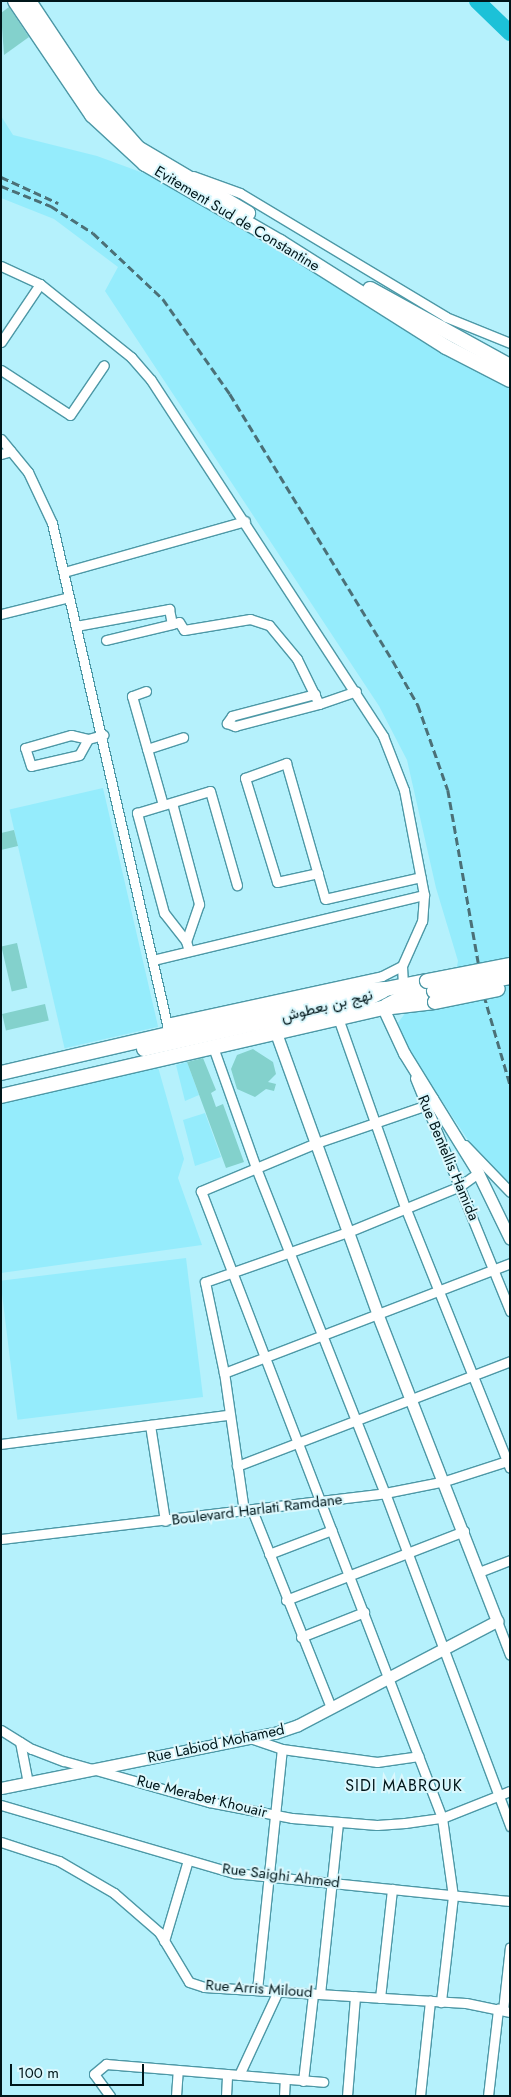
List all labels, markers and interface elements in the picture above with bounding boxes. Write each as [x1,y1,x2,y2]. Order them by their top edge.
street label: Evitement Sud de Constantine [151,162,323,276]
street label: نهج بن بعطوش [279,986,375,1026]
street label: Rue Bentellis Hamida [413,1093,483,1223]
street label: Boulevard Harlati Ramdane [171,1491,343,1529]
street label: Rue Labiod Mohamed [146,1721,286,1767]
street label: Rue Merabet Khouair [135,1772,269,1822]
district label: SIDI MABROUK [344,1776,464,1796]
street label: Rue Saighi Ahmed [221,1860,341,1892]
street label: Rue Arris Miloud [205,1976,313,2002]
scale bar [12,2054,146,2086]
text: 100 m [18,2062,59,2084]

